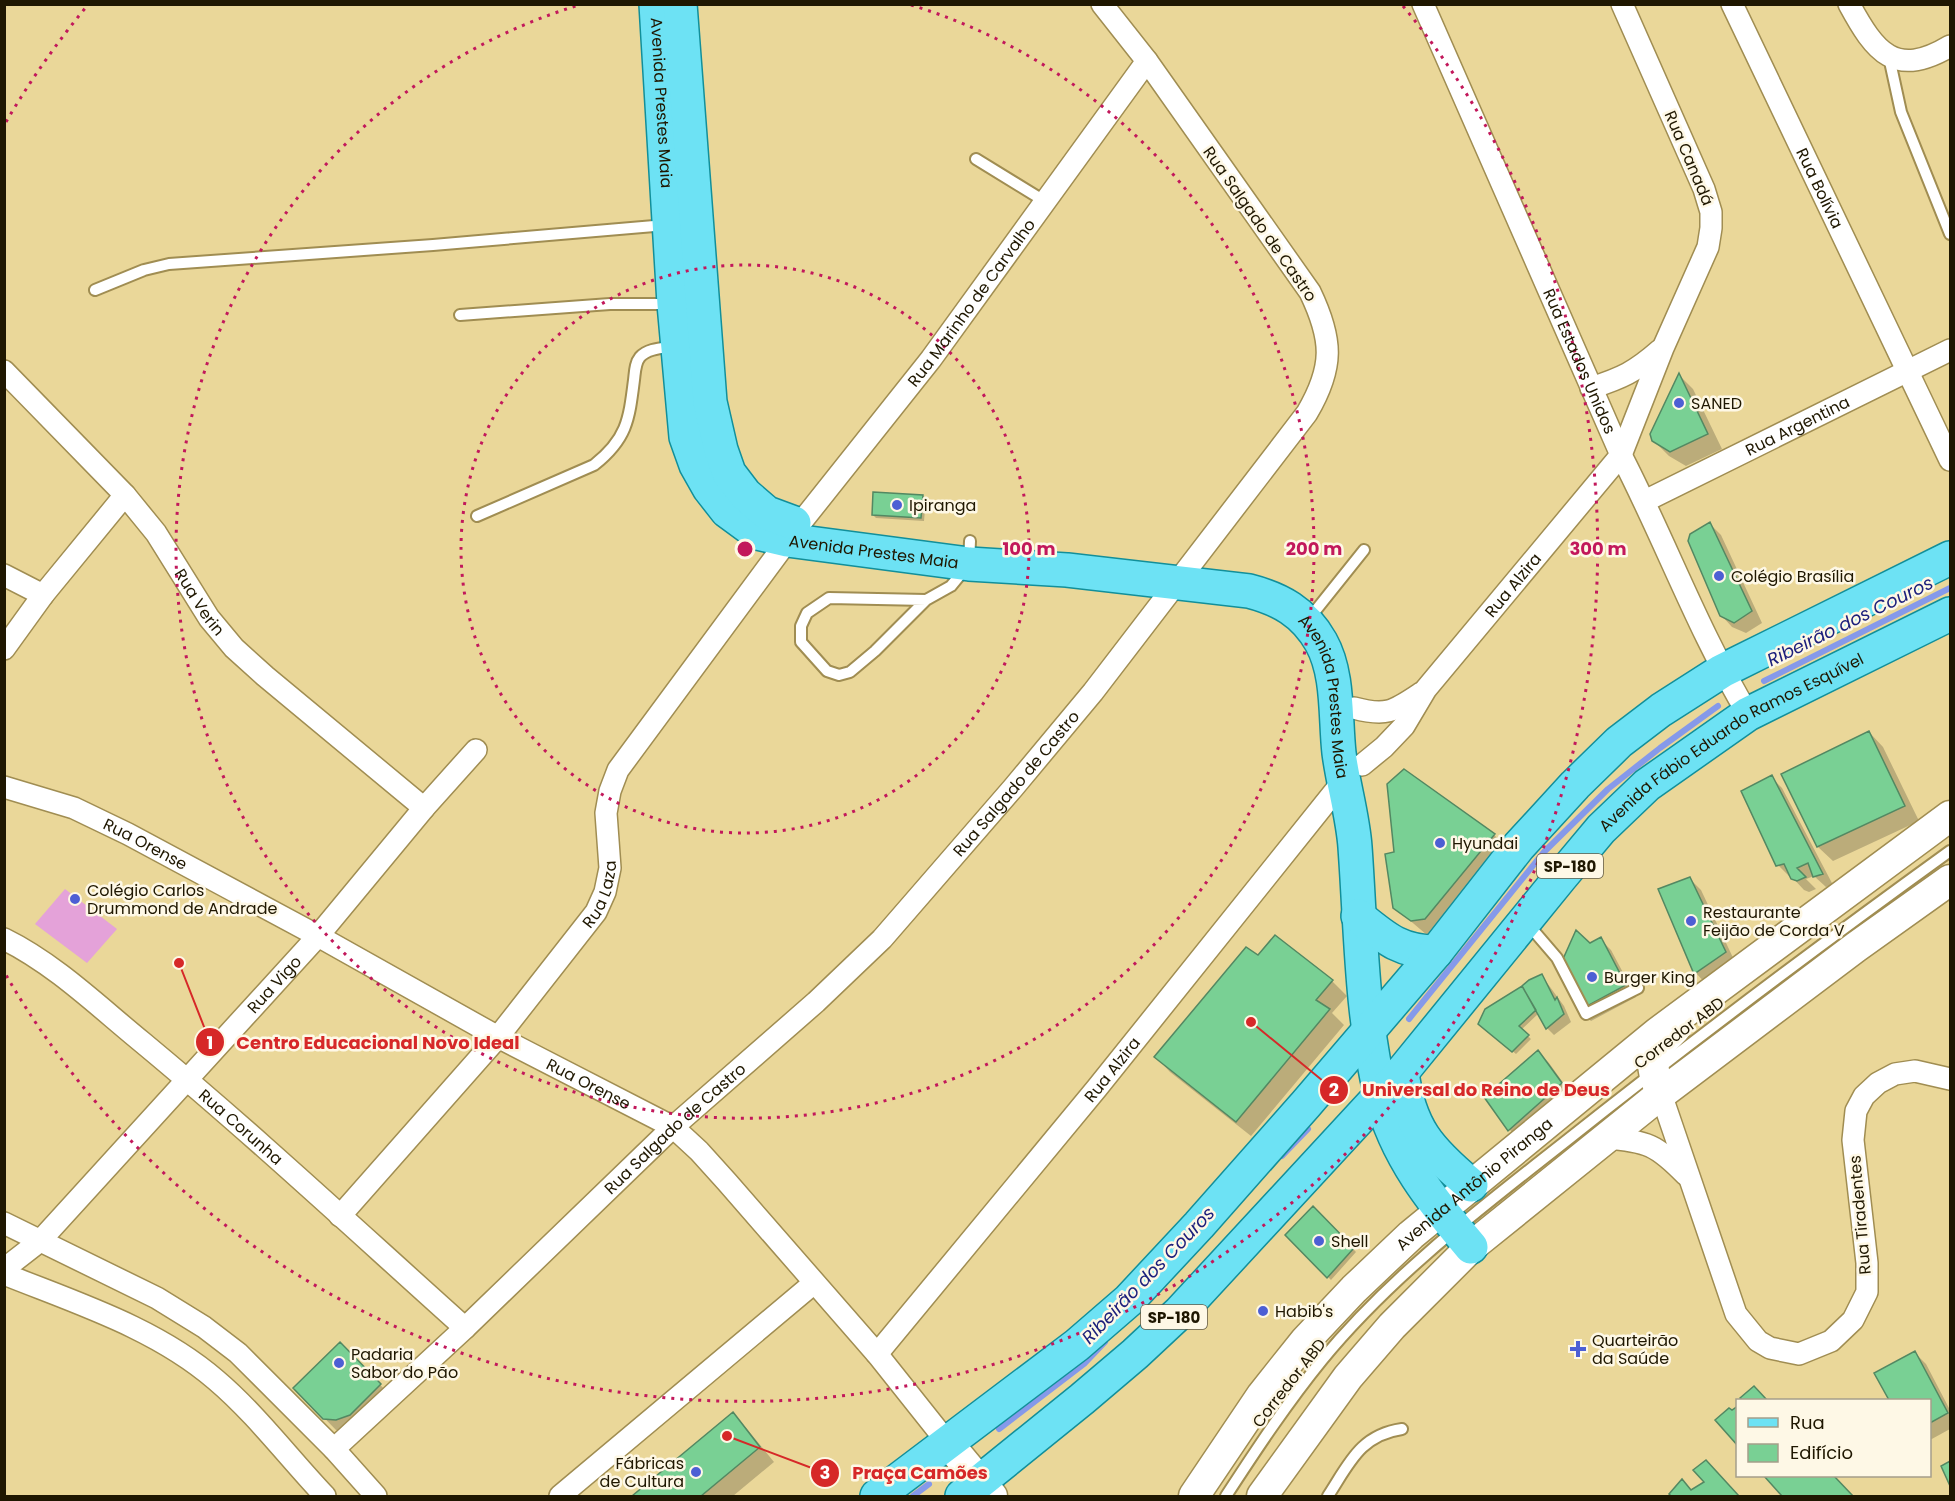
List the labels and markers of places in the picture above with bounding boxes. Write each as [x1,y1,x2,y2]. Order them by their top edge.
place label: SANED [1691,392,1742,415]
marker: SANED [1672,396,1686,410]
place label: Ipiranga [909,494,976,517]
marker: Ipiranga [890,498,904,512]
centre of rings [735,539,755,559]
place label: Colégio Brasília [1731,565,1854,588]
marker: Colégio Brasília [1712,569,1726,583]
place label: Hyundai [1452,832,1518,855]
marker: Hyundai [1433,836,1447,850]
place label: Colégio Carlos Drummond de Andrade [87,879,277,920]
marker: Colégio Carlos Drummond de Andrade [68,892,82,906]
place label: Restaurante Feijão de Corda V [1703,901,1845,942]
marker: Restaurante Feijão de Corda V [1684,914,1698,928]
place label: Burger King [1604,966,1696,989]
marker: Burger King [1585,970,1599,984]
callout: Centro Educacional Novo Ideal [195,1024,532,1060]
callout: Universal do Reino de Deus [1319,1072,1622,1108]
place label: Shell [1331,1230,1368,1253]
marker: Shell [1312,1234,1326,1248]
place label: Habib's [1275,1300,1333,1323]
marker: Habib's [1256,1304,1270,1318]
place label: Quarteirão da Saúde [1592,1329,1678,1370]
marker: Quarteirão da Saúde [1569,1340,1587,1358]
place label: Padaria Sabor do Pão [351,1343,458,1384]
marker: Padaria Sabor do Pão [332,1356,346,1370]
place label: Fábricas de Cultura [600,1452,684,1493]
callout: Praça Camões [810,1455,1000,1491]
marker: Fábricas de Cultura [689,1465,703,1479]

